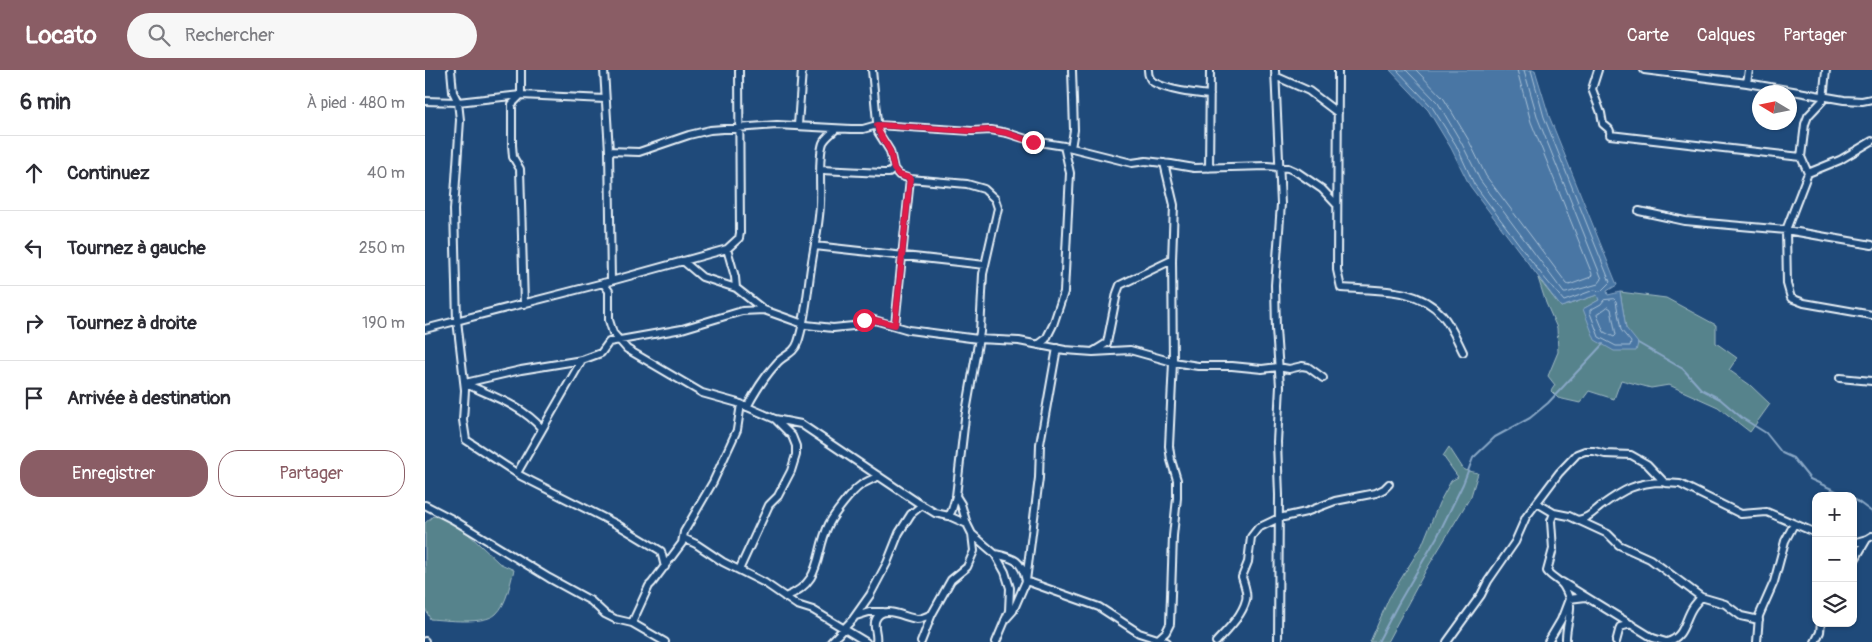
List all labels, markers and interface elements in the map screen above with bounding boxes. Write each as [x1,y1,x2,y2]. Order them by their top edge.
search box [127,13,477,58]
text: Locato [25,21,97,50]
icon: search [145,21,173,49]
text: Rechercher [185,23,274,47]
text: Carte [1627,24,1669,47]
text: Calques [1697,24,1755,47]
text: Partager [1783,24,1847,47]
north arrow [1752,85,1797,130]
text: 6 min [20,89,71,116]
text: À pied · 480 m [307,93,405,113]
route end [1022,131,1045,154]
icon: ahead [20,159,48,187]
text: Continuez [67,161,150,185]
text: 40 m [367,163,405,183]
icon: left [20,234,48,262]
text: Tournez à gauche [67,236,206,260]
text: 250 m [359,238,405,258]
icon: right [20,309,48,337]
route start [853,309,876,332]
text: Tournez à droite [67,311,197,335]
text: 190 m [362,313,405,333]
icon: arrive [20,384,48,412]
text: Arrivée à destination [67,386,231,410]
button: Enregistrer [20,450,208,497]
button: Partager [218,450,405,497]
map controls [1812,492,1857,627]
button: + [1812,492,1857,537]
button: − [1812,537,1857,582]
button: layers [1812,582,1857,627]

